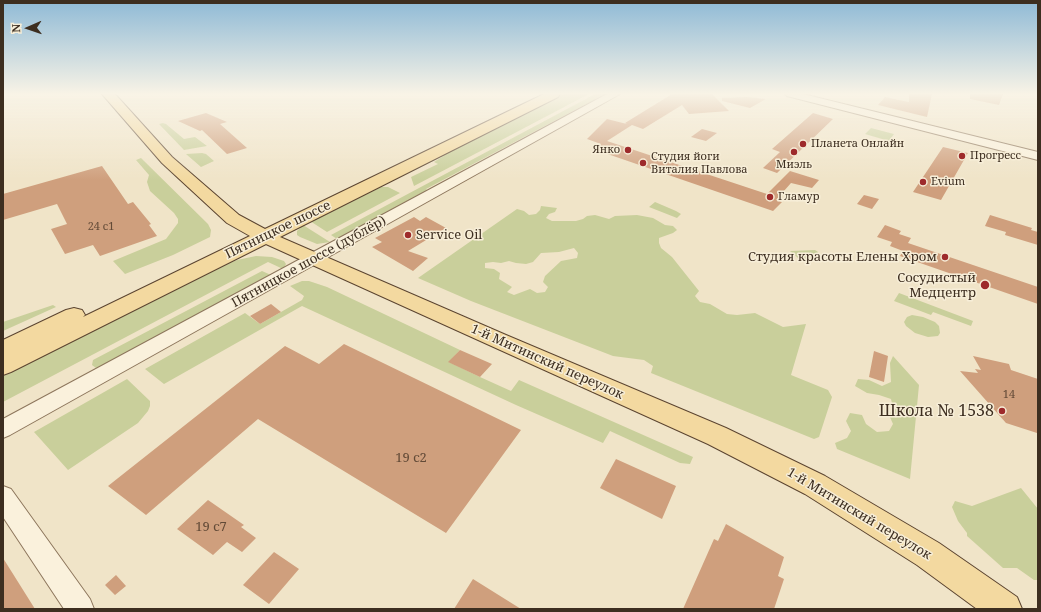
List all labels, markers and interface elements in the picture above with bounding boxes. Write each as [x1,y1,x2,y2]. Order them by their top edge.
north arrow [8,8,48,48]
text: N [8,24,23,33]
place label: Планета Онлайн [811,137,904,151]
marker: Планета Онлайн [798,139,808,149]
place label: Янко [593,143,620,157]
marker: Янко [623,145,633,155]
marker: Миэль [789,147,799,157]
place label: Прогресс [970,149,1021,163]
place label: Студия йоги Виталия Павлова [651,150,747,176]
marker: Прогресс [957,151,967,161]
marker: Студия йоги Виталия Павлова [638,158,648,168]
place label: Миэль [776,158,812,172]
place label: Evium [931,175,965,189]
marker: Evium [918,177,928,187]
place label: Гламур [778,190,820,204]
marker: Гламур [765,192,775,202]
street label: Пятницкое шоссе [223,198,333,262]
street label: Пятницкое шоссе (дублёр) [229,213,389,311]
house number: 24 с1 [88,220,114,234]
place label: Service Oil [416,227,482,243]
marker: Service Oil [403,230,413,240]
place label: Студия красоты Елены Хром [748,249,937,265]
marker: Студия красоты Елены Хром [940,252,950,262]
place label: Сосудистый Медцентр [897,270,976,301]
marker: Сосудистый Медцентр [979,279,991,291]
street label: 1-й Митинский переулок [468,321,626,403]
house number: 14 [1003,388,1015,402]
place label: Школа № 1538 [879,401,994,421]
marker: Школа № 1538 [997,406,1007,416]
house number: 19 с2 [395,450,427,466]
street label: 1-й Митинский переулок [784,465,934,563]
house number: 19 с7 [195,519,227,535]

